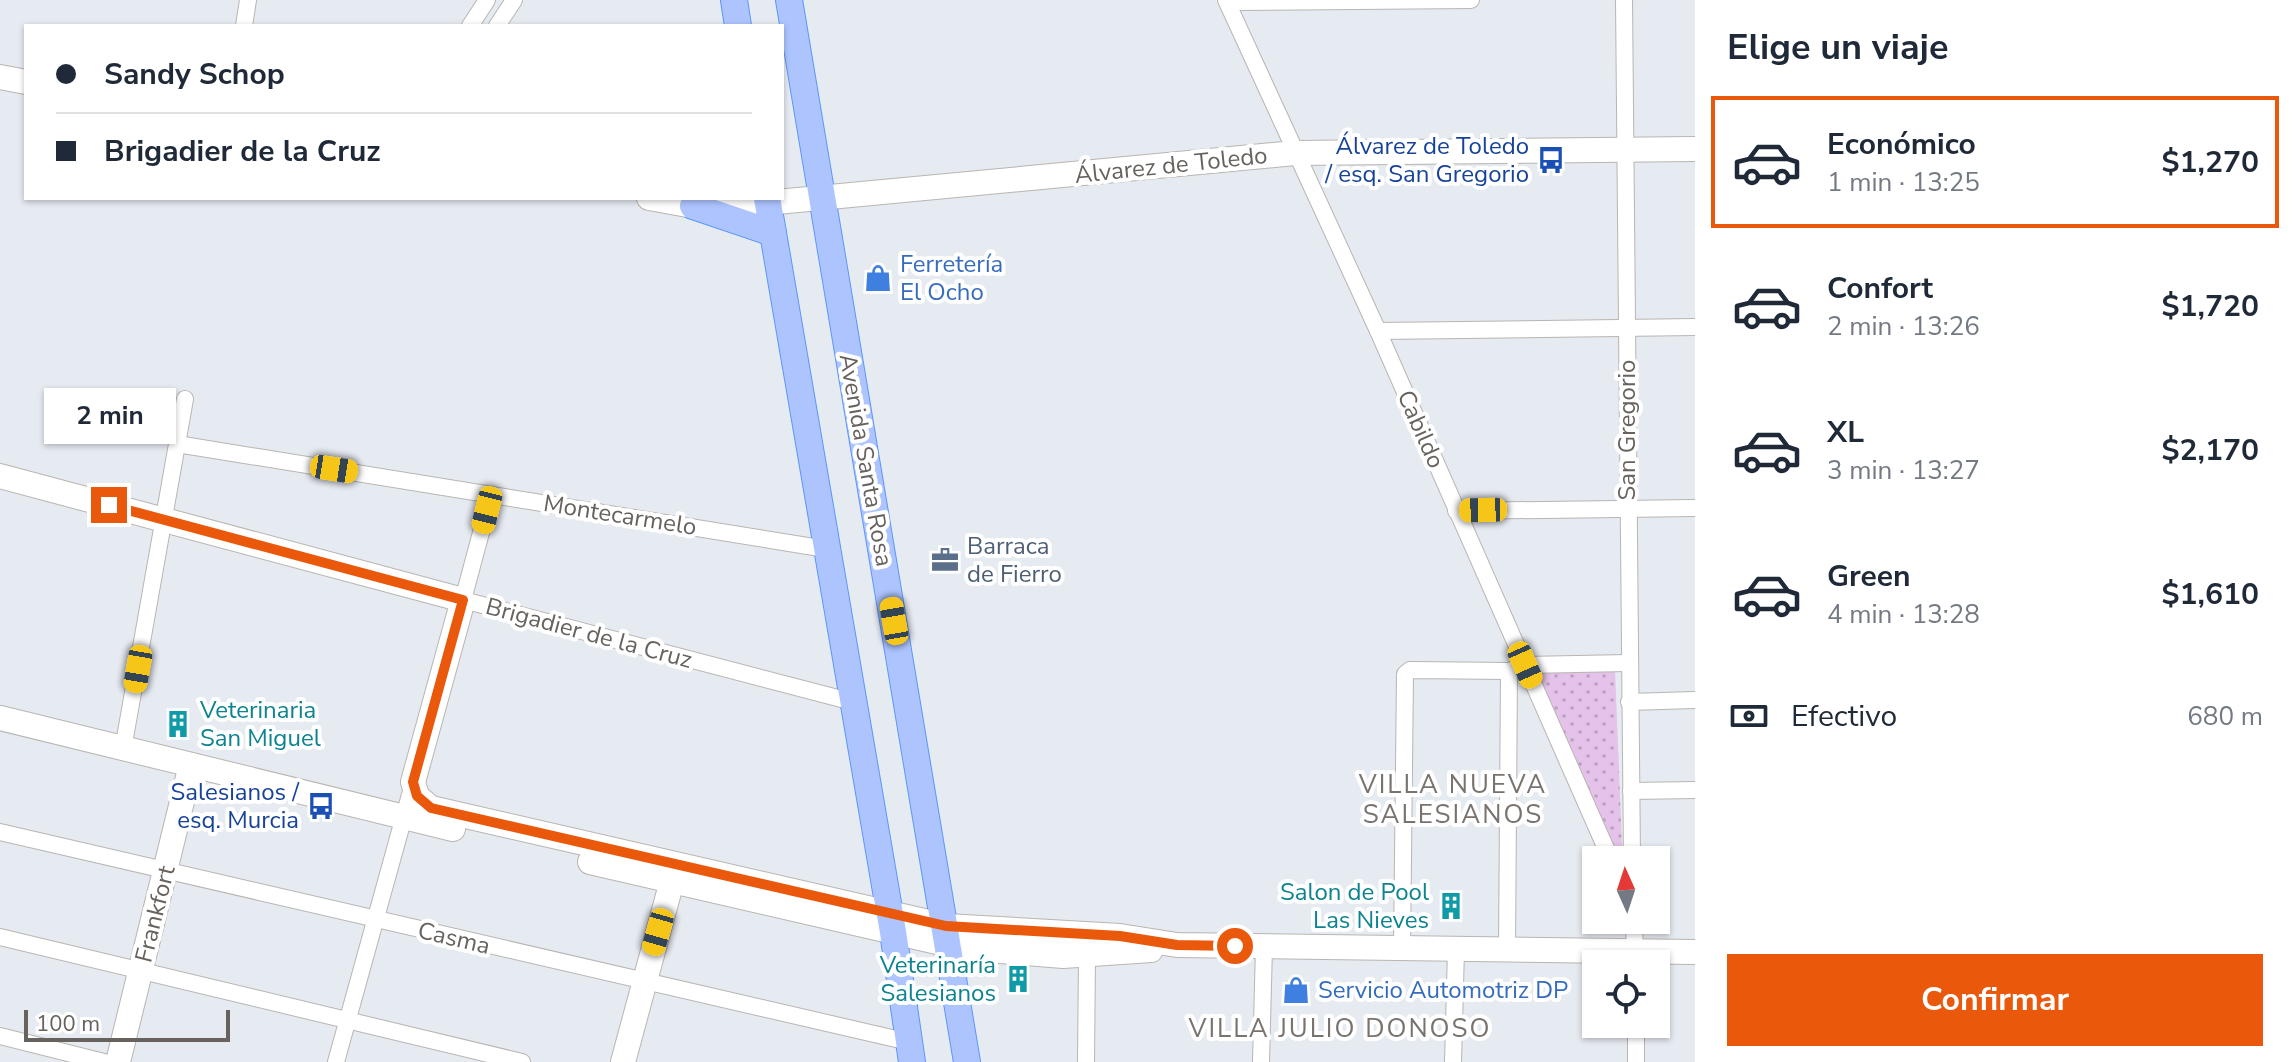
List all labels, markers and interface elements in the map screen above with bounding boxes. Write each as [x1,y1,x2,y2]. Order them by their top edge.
text: Elige un viaje [1727,23,1948,72]
text: Sandy Schop [104,54,285,95]
text: Económico [1827,124,1976,165]
icon: car [1731,126,1803,198]
place label: Álvarez de Toledo / esq. San Gregorio [1324,130,1529,190]
text: Brigadier de la Cruz [104,131,381,172]
street label: Álvarez de Toledo [1073,139,1269,191]
text: $1,270 [2162,142,2259,183]
bus stop icon: Álvarez de Toledo / esq. San Gregorio [1536,145,1566,175]
text: 1 min · 13:25 [1827,165,1980,200]
place label: Ferretería El Ocho [900,248,1003,308]
shop icon: Ferretería El Ocho [863,263,893,293]
text: Confort [1827,268,1933,309]
icon: car [1731,270,1803,342]
text: $1,720 [2162,286,2259,327]
text: 2 min · 13:26 [1827,309,1980,344]
street label: Avenida Santa Rosa [832,351,900,569]
street label: San Gregorio [1611,360,1643,500]
street label: Cabildo [1390,385,1452,473]
callout: 2 min [43,389,175,445]
text: 2 min [76,398,144,433]
text: XL [1827,412,1864,453]
icon: car [1731,414,1803,486]
text: $2,170 [2162,430,2259,471]
car [308,453,360,485]
text: 3 min · 13:27 [1827,453,1980,488]
car [470,484,504,536]
route end [91,487,127,523]
street label: Montecarmelo [541,487,699,543]
car [1459,498,1507,522]
place label: Barraca de Fierro [967,530,1062,590]
office icon: Barraca de Fierro [930,545,960,575]
text: Green [1827,556,1911,597]
icon: car [1731,558,1803,630]
text: $1,610 [2162,574,2259,615]
street label: Brigadier de la Cruz [482,590,696,676]
car [878,595,910,647]
text: 4 min · 13:28 [1827,597,1980,632]
car [1504,638,1546,692]
car [122,643,154,695]
place label: Veterinaria San Miguel [199,694,321,754]
icon: cash [1727,694,1771,738]
text: Efectivo [1791,696,1897,737]
text: 680 m [2187,699,2263,734]
building icon: Veterinaria San Miguel [163,709,193,739]
district label: VILLA NUEVA SALESIANOS [1358,767,1547,832]
place label: Salesianos / esq. Murcia [170,776,300,836]
bus stop icon: Salesianos / esq. Murcia [306,791,336,821]
north arrow [1582,846,1670,934]
map controls [1582,846,1670,1038]
street label: Frankfort [128,862,183,966]
place label: Salon de Pool Las Nieves [1280,876,1429,936]
building icon: Salon de Pool Las Nieves [1436,891,1466,921]
car [640,906,676,958]
street label: Casma [415,914,493,962]
route start [1217,928,1253,964]
place label: Veterinaría Salesianos [879,949,996,1009]
button: locate [1582,950,1670,1038]
button: Confirmar [1727,954,2263,1046]
building icon: Veterinaría Salesianos [1003,964,1033,994]
place label: Servicio Automotriz DP [1318,974,1568,1006]
shop icon: Servicio Automotriz DP [1281,975,1311,1005]
scale bar [24,1006,230,1042]
text: 100 m [36,1009,100,1039]
district label: VILLA JULIO DONOSO [1187,1011,1492,1046]

